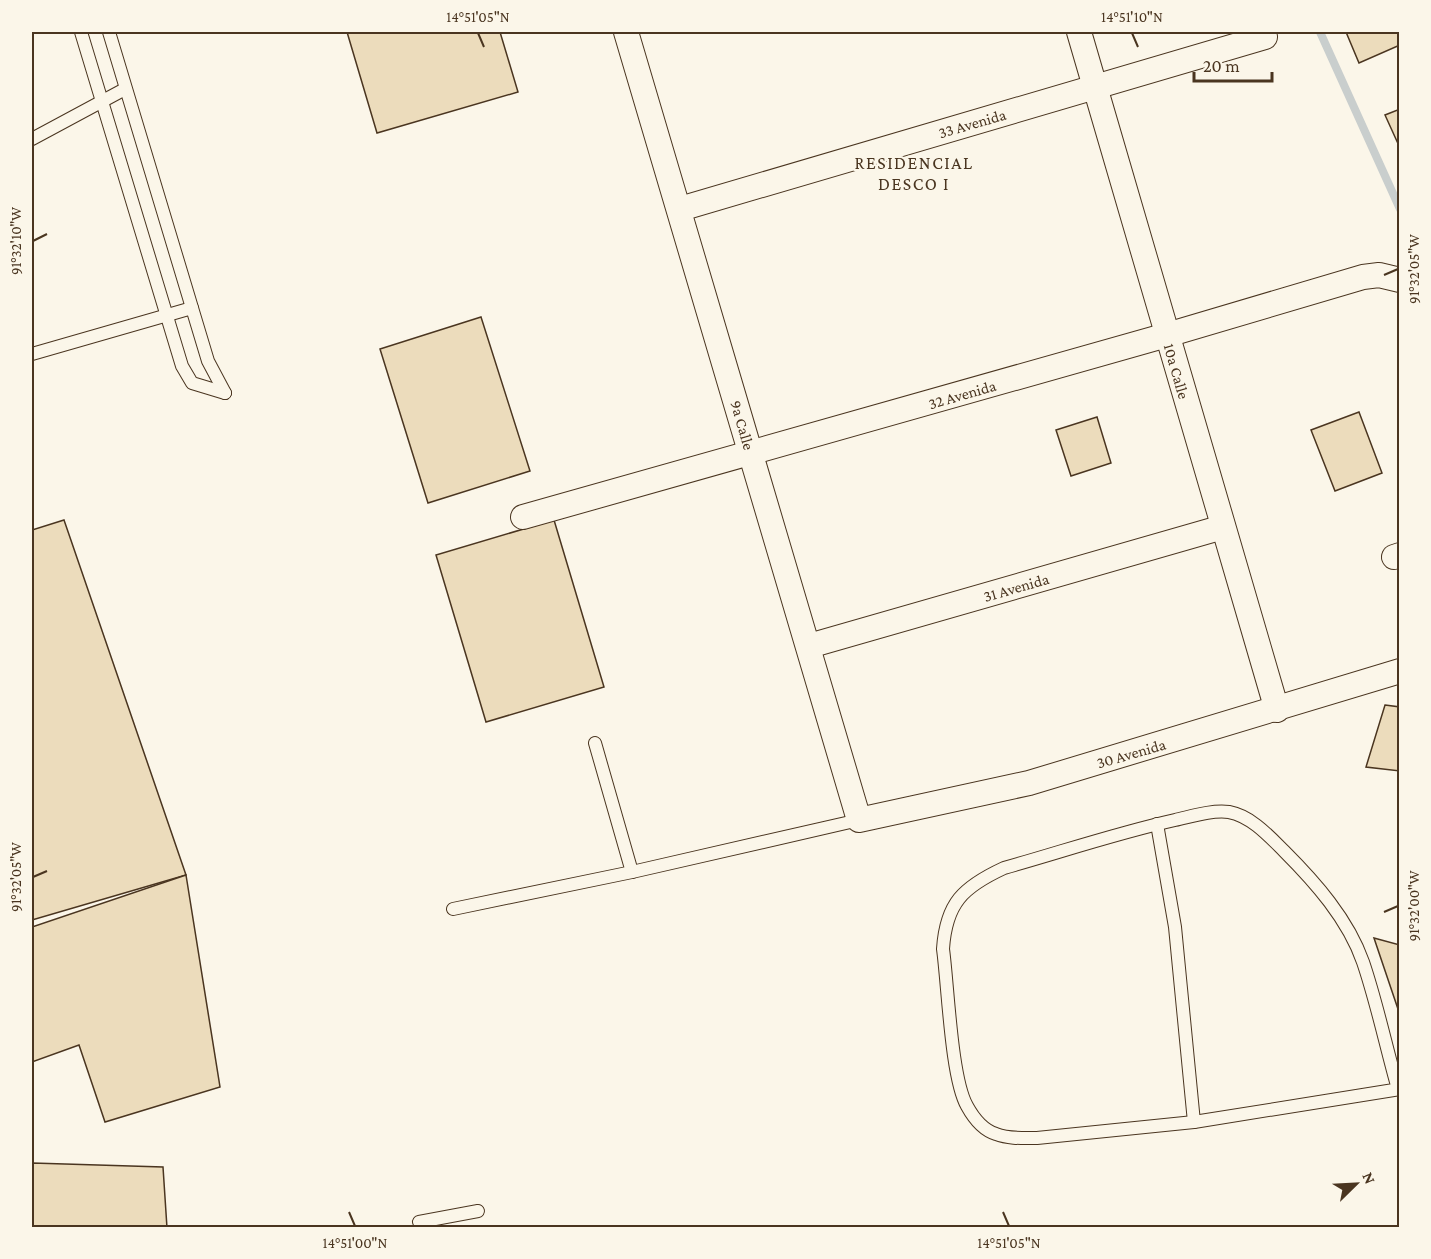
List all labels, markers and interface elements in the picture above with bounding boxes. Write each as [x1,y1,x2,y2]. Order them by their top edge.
text: 14°51'05"N [446,9,510,25]
text: 14°51'10"N [1101,9,1163,25]
scale bar [1194,45,1272,83]
text: 20 m [1203,56,1240,76]
street label: 33 Avenida [936,106,1009,141]
district label: RESIDENCIAL DESCO I [855,153,974,194]
text: 91°32'10"W [8,207,24,275]
text: 91°32'05"W [1406,234,1422,304]
street label: 10a Calle [1160,341,1193,401]
street label: 32 Avenida [926,377,999,412]
street label: 9a Calle [727,398,758,452]
street label: 31 Avenida [981,570,1052,605]
street label: 30 Avenida [1095,735,1168,771]
text: 91°32'05"W [8,842,24,912]
text: 91°32'00"W [1406,870,1422,942]
north arrow [1326,1154,1386,1214]
text: N [1359,1170,1379,1187]
text: 14°51'00"N [323,1235,388,1251]
text: 14°51'05"N [977,1235,1041,1251]

